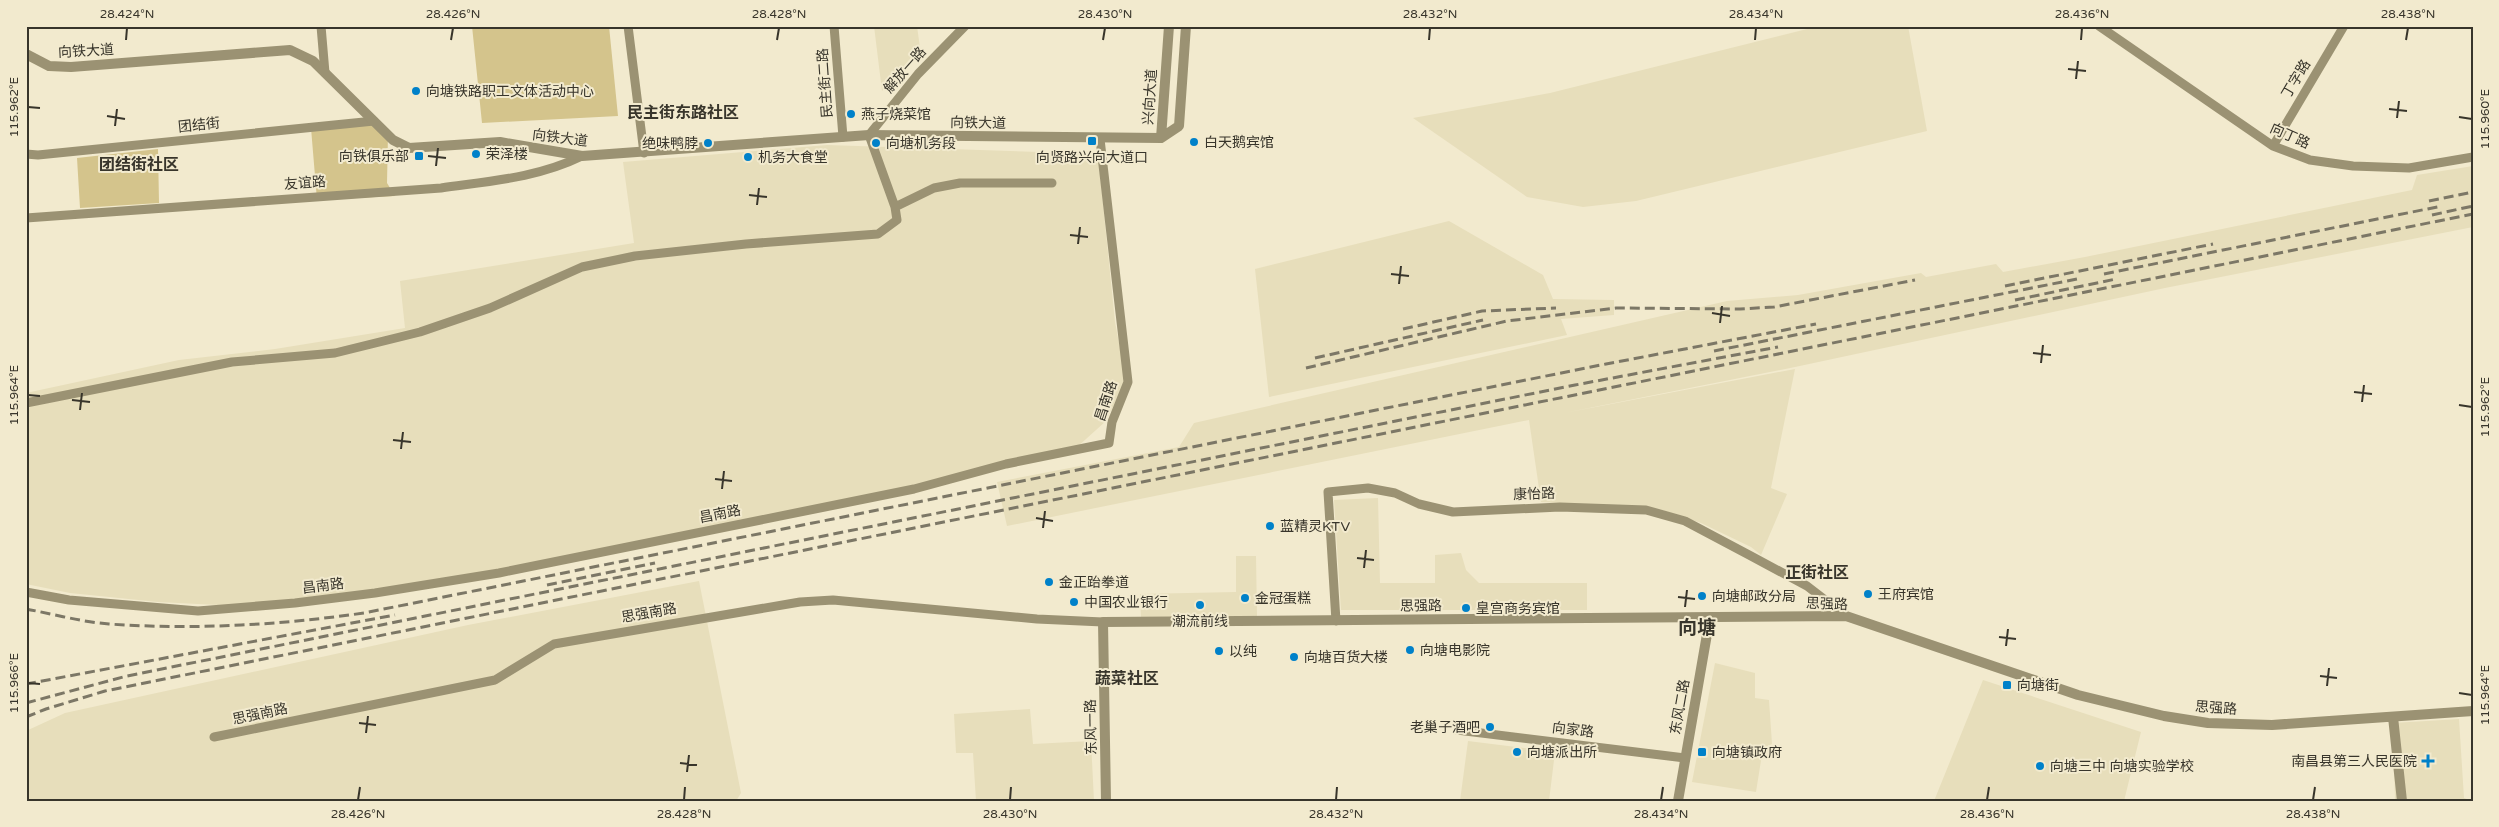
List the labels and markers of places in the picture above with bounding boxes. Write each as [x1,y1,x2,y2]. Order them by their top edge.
place label: 向塘铁路职工文体活动中心 [426,83,594,100]
marker: 向塘铁路职工文体活动中心 [410,85,422,97]
place label: 燕子烧菜馆 [861,106,931,123]
marker: 燕子烧菜馆 [845,108,857,120]
place label: 白天鹅宾馆 [1204,134,1274,151]
place label: 绝味鸭脖 [642,135,698,152]
place label: 向塘机务段 [886,135,956,152]
marker: 向贤路兴向大道口 [1086,135,1098,147]
marker: 白天鹅宾馆 [1188,136,1200,148]
marker: 绝味鸭脖 [702,137,714,149]
marker: 向塘机务段 [870,137,882,149]
place label: 荣泽楼 [486,146,528,163]
place label: 向铁俱乐部 [339,148,409,165]
marker: 荣泽楼 [470,148,482,160]
place label: 机务大食堂 [758,149,828,166]
place label: 向贤路兴向大道口 [1036,149,1148,166]
marker: 向铁俱乐部 [413,150,425,162]
marker: 机务大食堂 [742,151,754,163]
place label: 蓝精灵KTV [1280,518,1350,535]
marker: 蓝精灵KTV [1264,520,1276,532]
place label: 金正跆拳道 [1059,574,1129,591]
marker: 金正跆拳道 [1043,576,1055,588]
place label: 王府宾馆 [1878,586,1934,603]
place label: 向塘邮政分局 [1712,588,1796,605]
marker: 王府宾馆 [1862,588,1874,600]
place label: 金冠蛋糕 [1255,590,1311,607]
marker: 向塘邮政分局 [1696,590,1708,602]
marker: 金冠蛋糕 [1239,592,1251,604]
place label: 中国农业银行 [1084,594,1168,611]
marker: 中国农业银行 [1068,596,1080,608]
marker: 潮流前线 [1194,599,1206,611]
place label: 皇宫商务宾馆 [1476,600,1560,617]
marker: 皇宫商务宾馆 [1460,602,1472,614]
place label: 潮流前线 [1172,613,1228,630]
place label: 向塘电影院 [1420,642,1490,659]
place label: 以纯 [1229,643,1257,660]
marker: 向塘电影院 [1404,644,1416,656]
marker: 以纯 [1213,645,1225,657]
place label: 向塘百货大楼 [1304,649,1388,666]
marker: 向塘百货大楼 [1288,651,1300,663]
place label: 向塘街 [2017,677,2059,694]
marker: 向塘街 [2001,679,2013,691]
place label: 老巢子酒吧 [1410,719,1480,736]
marker: 老巢子酒吧 [1484,721,1496,733]
place label: 向塘派出所 [1527,744,1597,761]
place label: 向塘镇政府 [1712,744,1782,761]
marker: 向塘派出所 [1511,746,1523,758]
marker: 向塘镇政府 [1696,746,1708,758]
place label: 南昌县第三人民医院 [2291,753,2417,770]
marker: 南昌县第三人民医院 [2421,754,2435,768]
place label: 向塘三中 向塘实验学校 [2050,758,2194,775]
marker: 向塘三中 向塘实验学校 [2034,760,2046,772]

